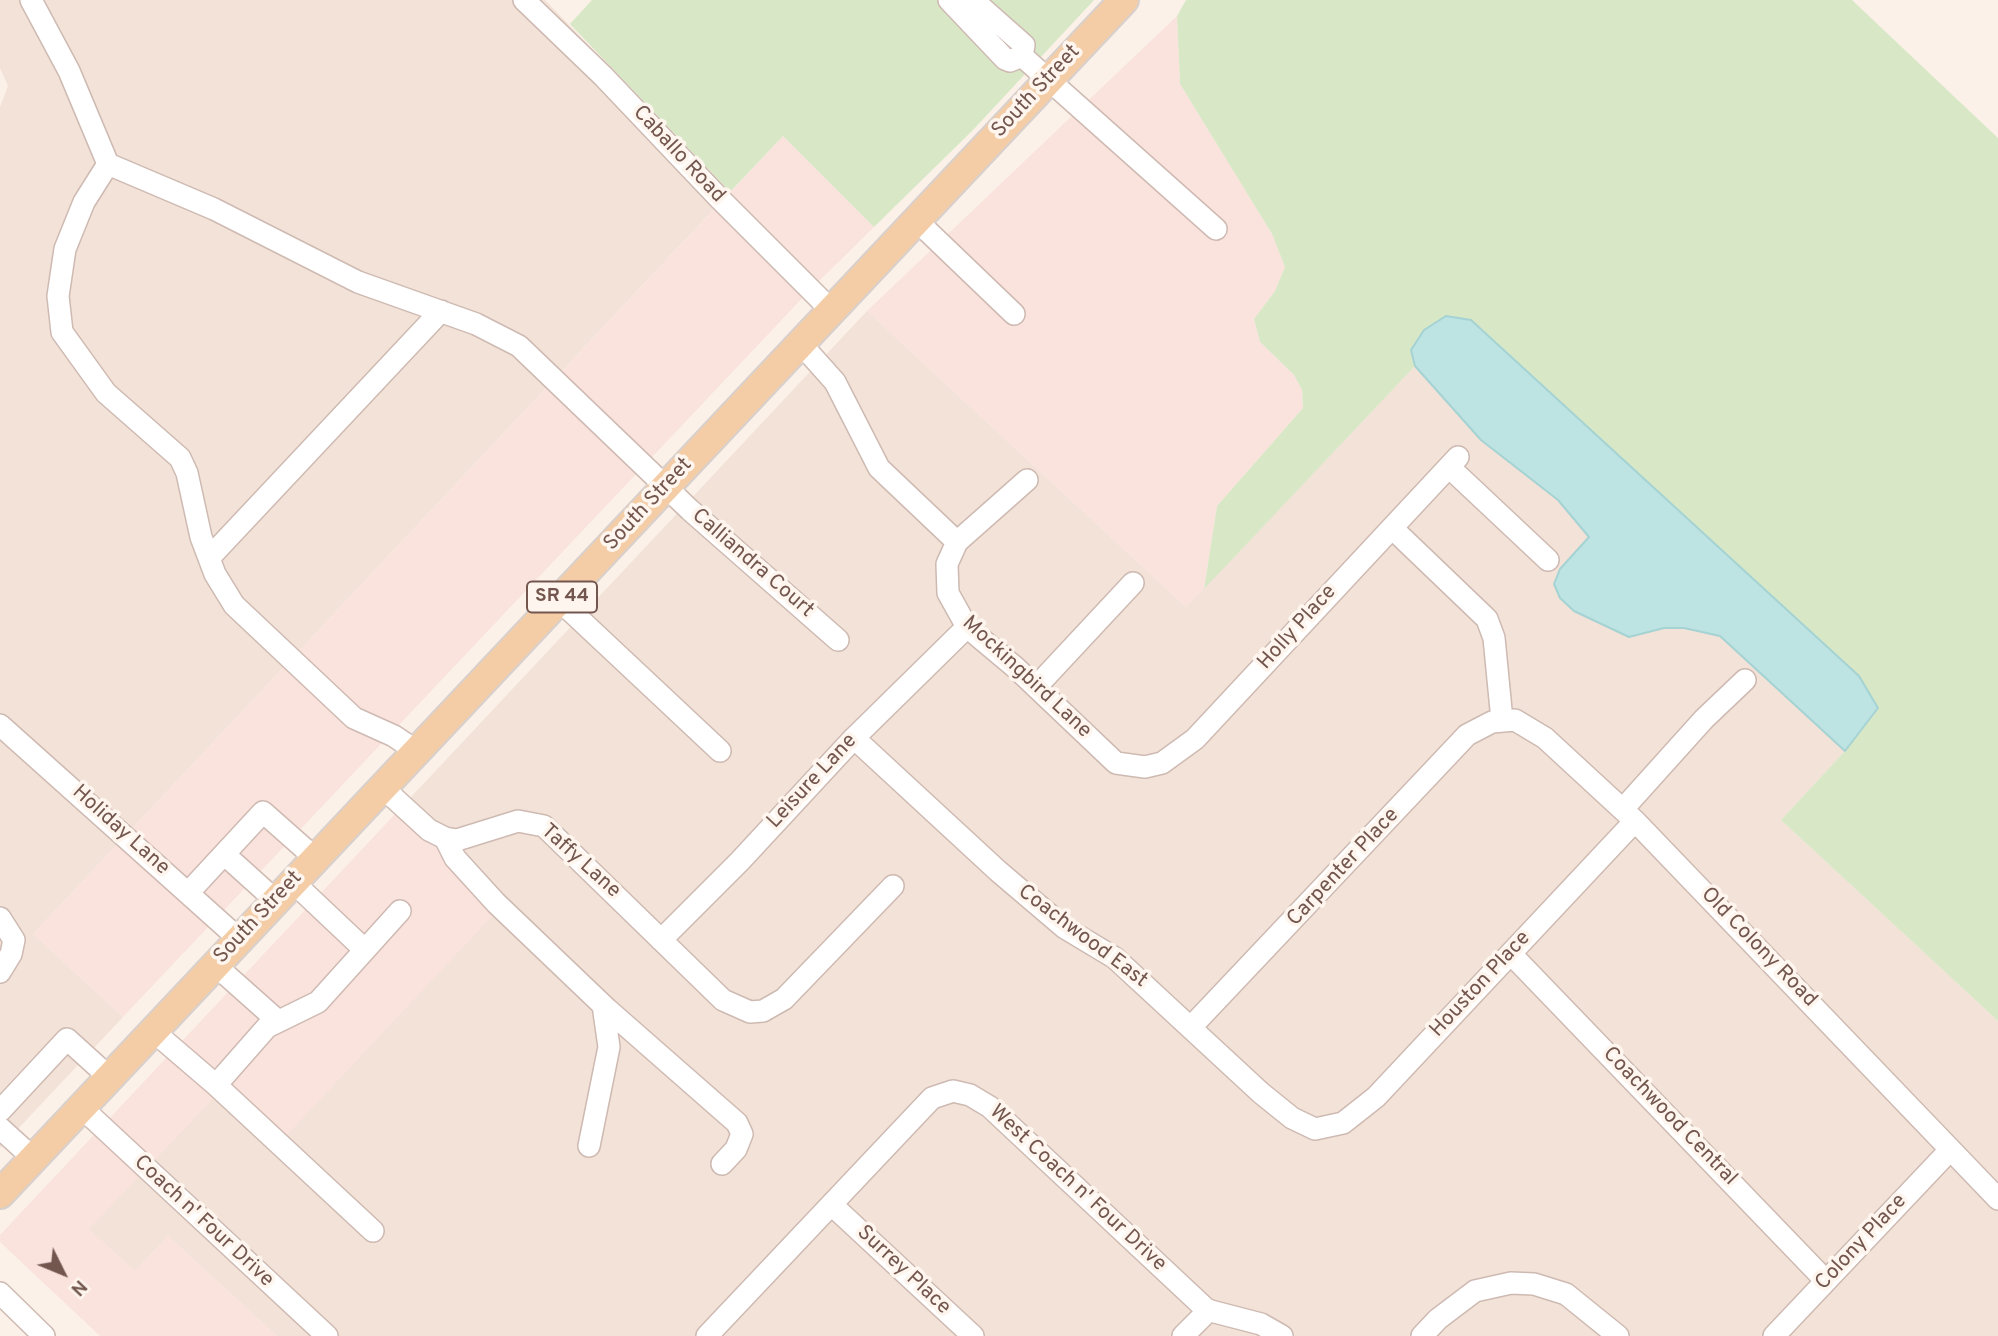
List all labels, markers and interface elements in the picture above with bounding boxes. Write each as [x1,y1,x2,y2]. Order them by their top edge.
street label: South Street [988,40,1086,144]
street label: Caballo Road [626,101,730,209]
street label: South Street [600,453,698,557]
street label: Calliandra Court [686,504,818,624]
street label: Holly Place [1253,580,1343,676]
road number: SR 44 [527,582,597,612]
street label: Mockingbird Lane [956,612,1096,744]
street label: Leisure Lane [763,729,863,835]
street label: Holiday Lane [66,781,174,881]
street label: Carpenter Place [1283,804,1405,932]
street label: Taffy Lane [535,820,625,904]
street label: South Street [210,866,308,970]
street label: Coachwood East [1012,880,1152,994]
street label: Old Colony Road [1695,883,1821,1013]
street label: Houston Place [1425,927,1537,1043]
street label: Coachwood Central [1596,1042,1742,1192]
street label: West Coach n' Four Drive [983,1100,1171,1278]
street label: Coach n' Four Drive [128,1151,278,1293]
street label: Colony Place [1811,1190,1913,1296]
street label: Surrey Place [851,1221,955,1321]
north arrow [28,1238,98,1308]
text: N [65,1274,92,1300]

